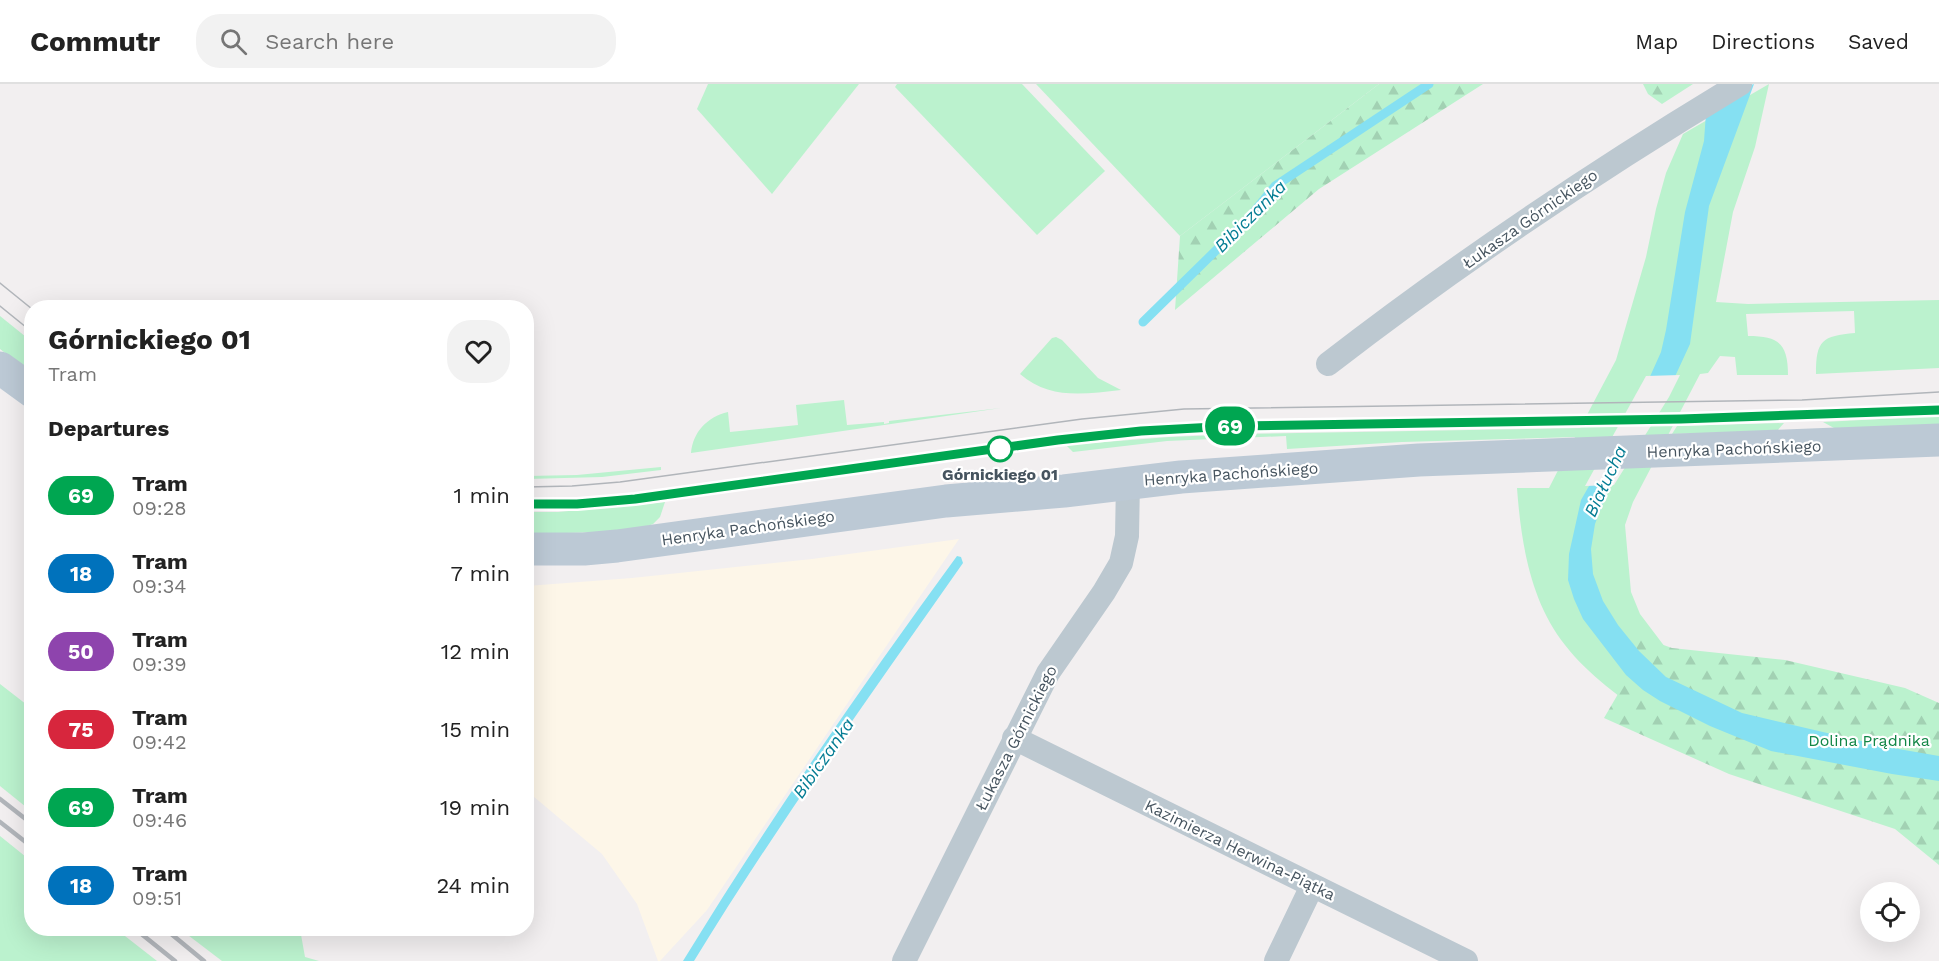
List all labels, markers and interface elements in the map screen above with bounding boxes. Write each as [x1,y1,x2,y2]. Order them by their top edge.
search box [196,14,616,68]
text: Commutr [30,25,160,58]
icon: search [217,25,250,58]
text: Search here [265,29,394,54]
text: Map [1635,29,1678,54]
text: Directions [1711,29,1815,54]
text: Saved [1848,29,1909,54]
street label: Łukasza Górnickiego [1459,165,1601,273]
water label: Bibiczanka [1210,176,1290,256]
button: heart [447,320,510,383]
text: Górnickiego 01 [48,323,251,356]
text: Tram [48,362,97,386]
line badge: 69 [1203,406,1257,446]
text: 69 [1217,414,1243,439]
text: Departures [48,416,169,441]
marker: Górnickiego 01 [987,436,1013,462]
street label: Henryka Pachońskiego [1646,436,1822,462]
water label: Białucha [1579,442,1631,520]
street label: Henryka Pachońskiego [1143,458,1319,490]
place label: Górnickiego 01 [942,465,1058,484]
text: Tram [132,471,188,496]
text: 69 [68,483,94,508]
text: 1 min [453,483,510,508]
text: 09:28 [132,496,187,520]
street label: Henryka Pachońskiego [660,506,836,550]
text: Tram [132,549,188,574]
text: 18 [70,561,92,586]
text: 7 min [450,561,510,586]
text: 09:34 [132,574,187,598]
text: Tram [132,627,188,652]
text: 50 [68,639,94,664]
text: 12 min [441,639,510,664]
text: 09:39 [132,652,187,676]
street label: Łukasza Górnickiego [971,662,1061,814]
text: Tram [132,705,188,730]
water label: Bibiczanka [788,714,858,802]
text: 75 [69,717,93,742]
text: 15 min [441,717,510,742]
text: 09:42 [132,730,187,754]
park label: Dolina Prądnika [1808,731,1930,750]
text: Tram [132,783,188,808]
text: 69 [68,795,94,820]
text: 19 min [440,795,510,820]
street label: Kazimierza Herwina-Piątka [1142,796,1338,904]
text: 09:46 [132,808,187,832]
text: Tram [132,861,188,886]
text: 18 [70,873,92,898]
text: 24 min [436,873,510,898]
map controls [1860,882,1920,942]
button: locate [1860,882,1920,942]
text: 09:51 [132,886,182,910]

